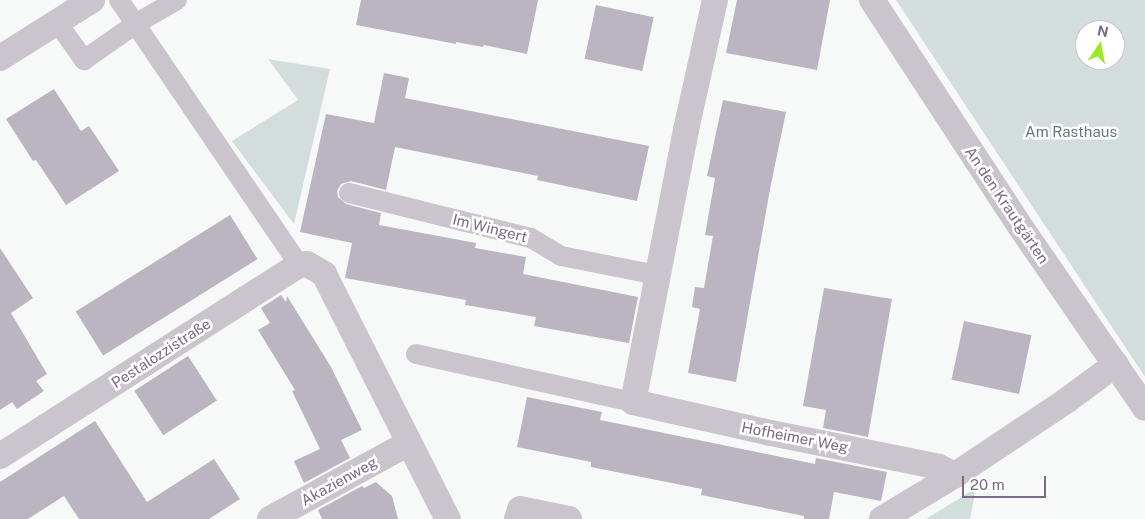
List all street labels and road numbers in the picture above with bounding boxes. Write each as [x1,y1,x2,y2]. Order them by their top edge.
street label: An den Krautgärten [961,143,1053,267]
street label: Im Wingert [451,210,529,246]
street label: Pestalozzistraße [108,314,214,392]
street label: Hofheimer Weg [740,418,850,456]
street label: Akazienweg [298,453,380,509]

